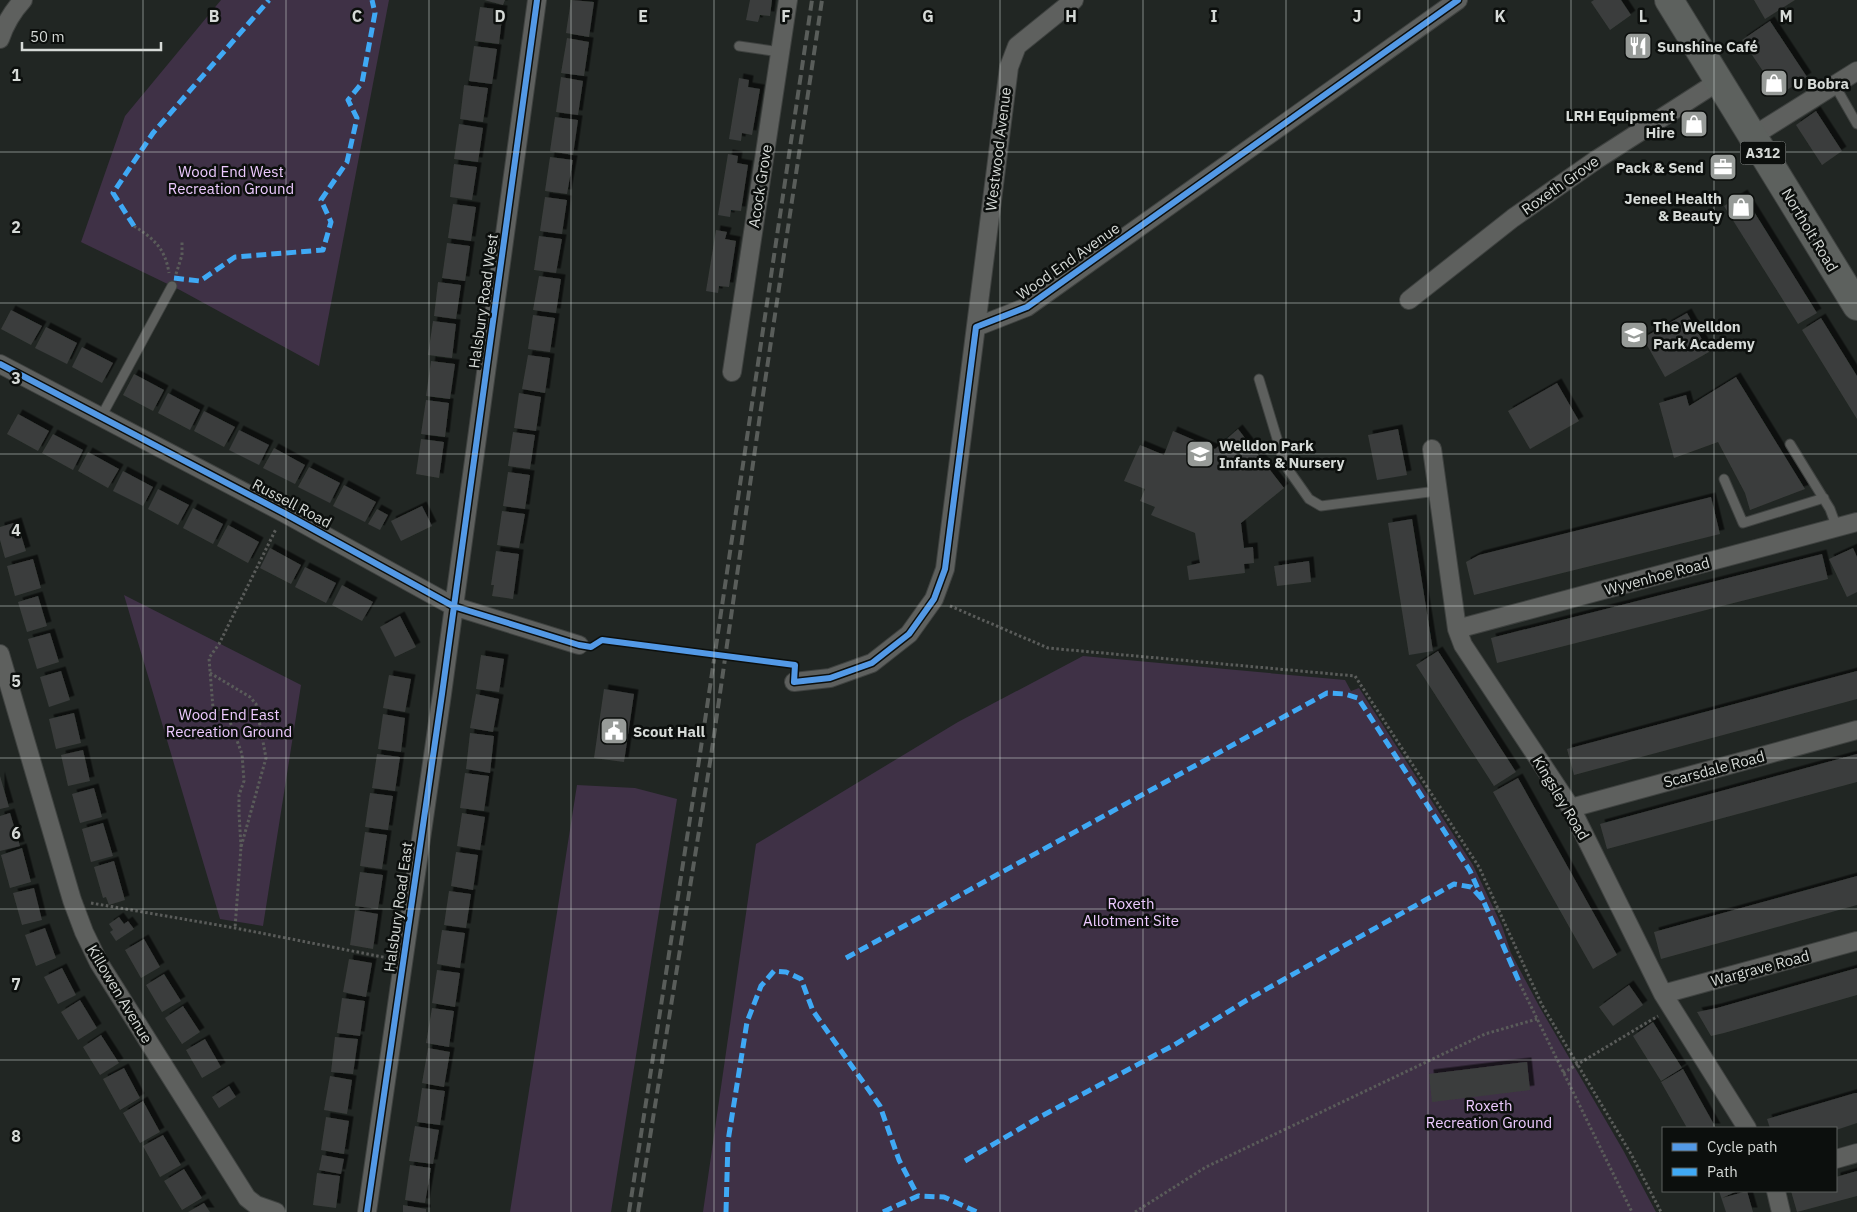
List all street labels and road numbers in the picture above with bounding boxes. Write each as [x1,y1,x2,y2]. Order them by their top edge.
street label: Westwood Avenue [981,86,1015,212]
road number: A312 [1740,142,1786,164]
street label: Acock Grove [744,143,776,229]
street label: Roxeth Grove [1518,151,1602,219]
street label: Northolt Road [1778,185,1842,275]
street label: Wood End Avenue [1013,218,1123,304]
street label: Halsbury Road West [464,232,502,370]
street label: Russell Road [249,474,335,532]
street label: Wyvenhoe Road [1602,553,1712,599]
street label: Scarsdale Road [1661,746,1767,792]
street label: Kingsley Road [1528,752,1594,844]
street label: Halsbury Road East [379,841,417,973]
street label: Killowen Avenue [83,941,157,1047]
street label: Wargrave Road [1709,946,1811,990]

